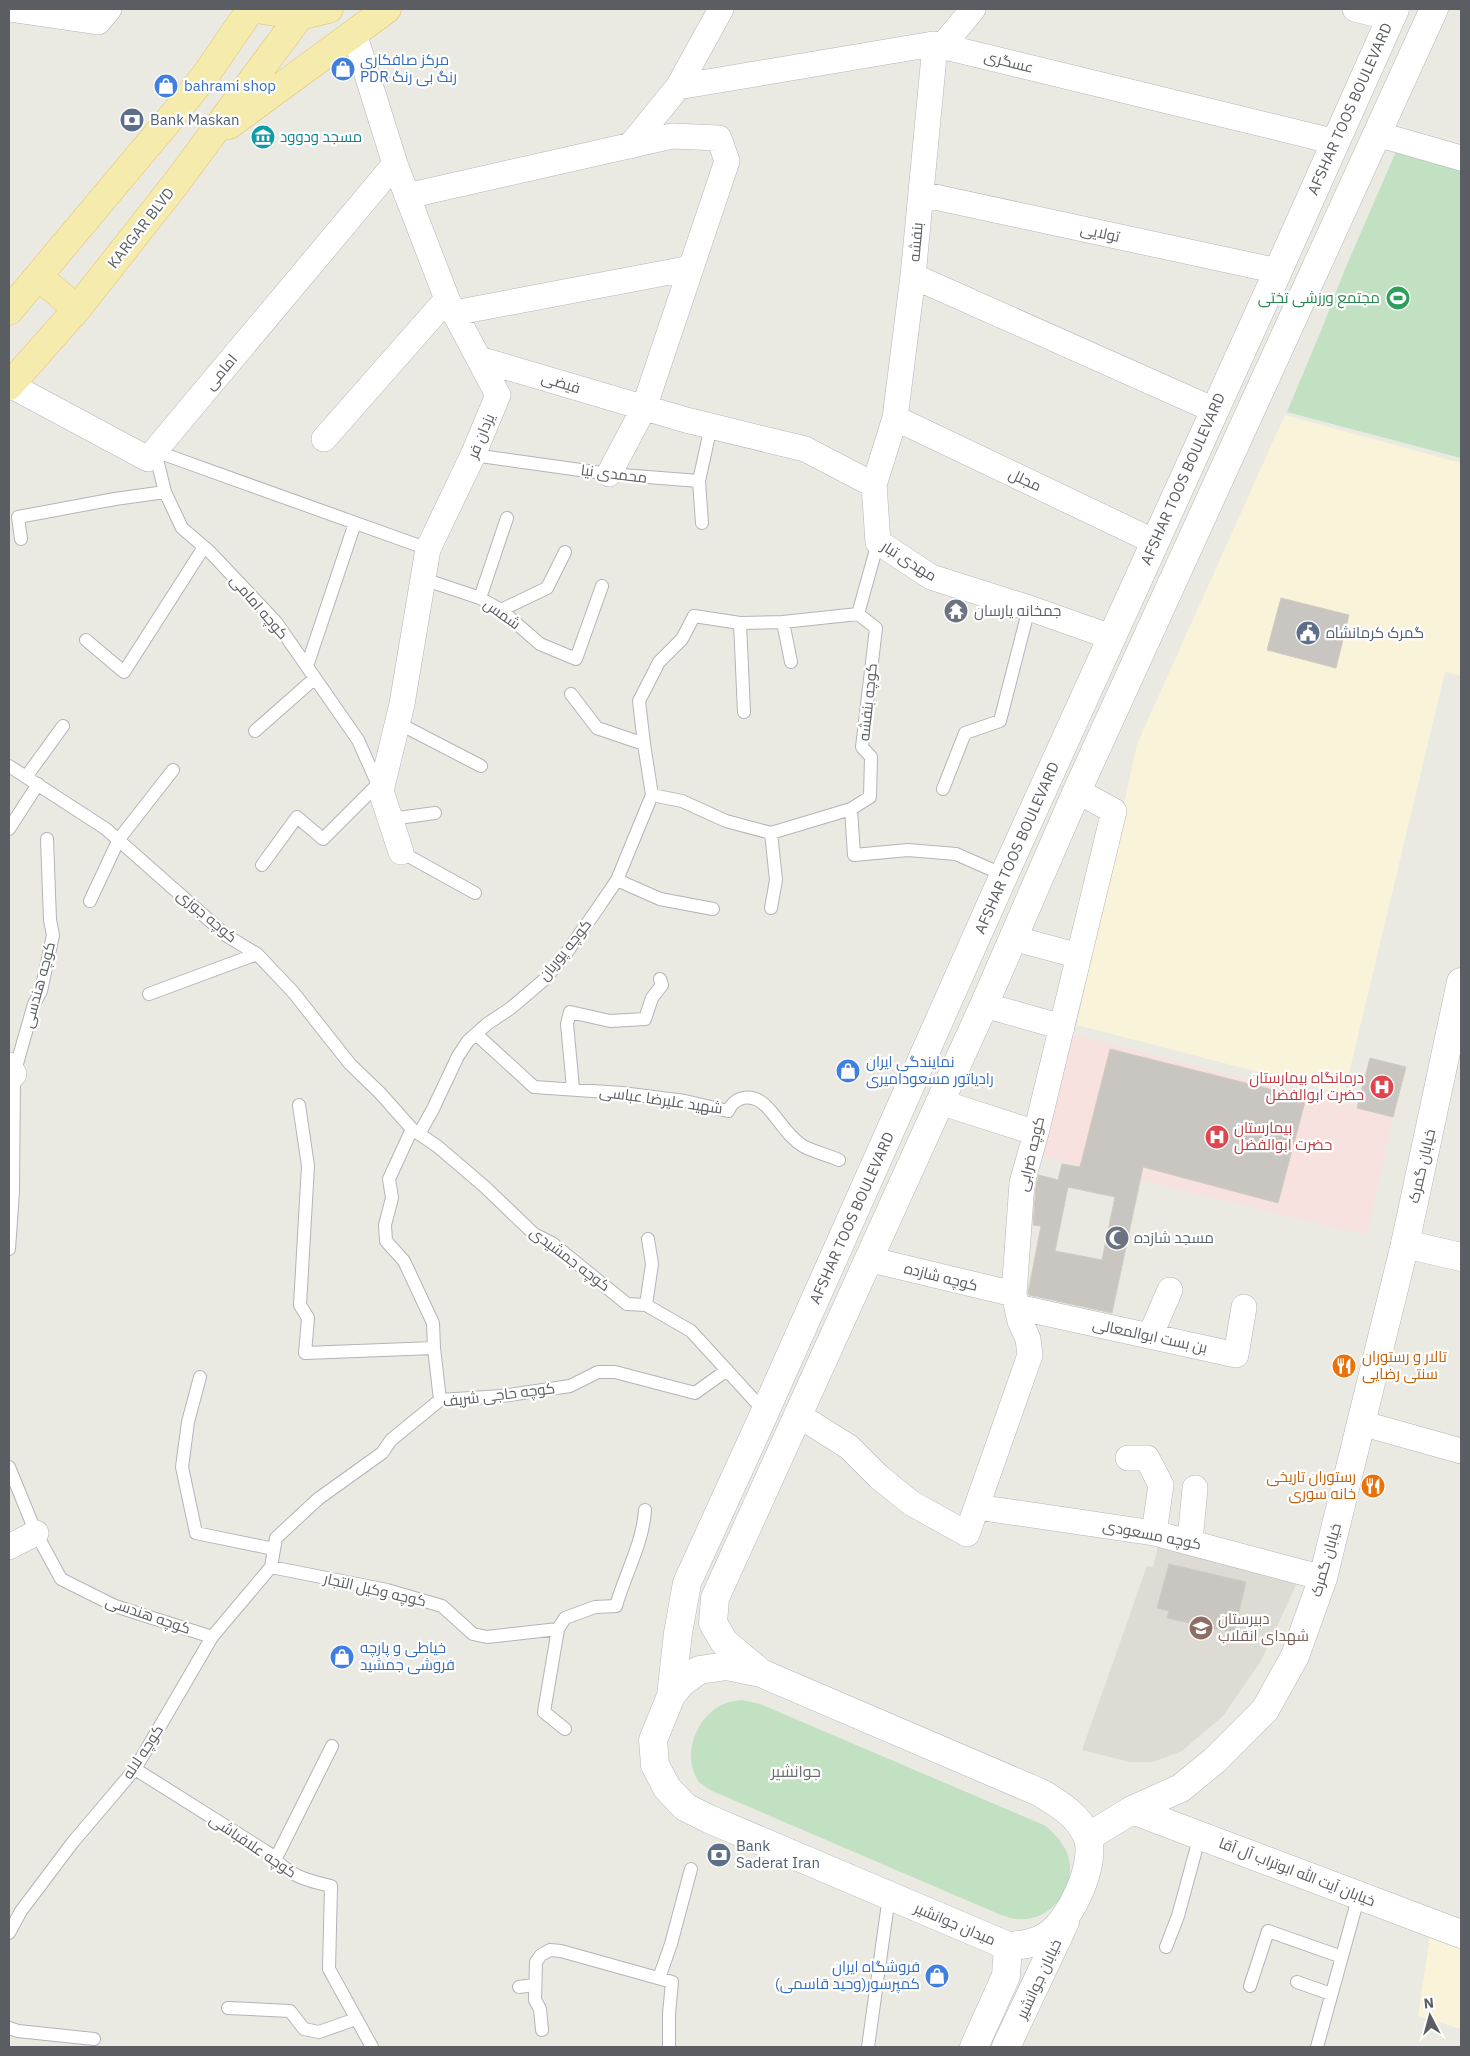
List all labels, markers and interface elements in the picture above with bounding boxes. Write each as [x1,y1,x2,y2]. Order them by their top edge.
street label: AFSHAR TOOS BOULEVARD [1303,20,1396,198]
street label: عسگری [982,46,1036,78]
place label: مرکز صافکاری PDR رنگ بی رنگ [360,50,457,87]
shop icon: مرکز صافکاری PDR رنگ بی رنگ [330,56,356,82]
shop icon: bahrami shop [153,73,179,99]
place label: bahrami shop [184,76,276,95]
bank icon: Bank Maskan [119,107,145,133]
place label: Bank Maskan [150,110,240,129]
museum icon: مسجد ودوود [250,124,276,150]
place label: مسجد ودوود [280,127,362,146]
street label: KARGAR BLVD [103,183,178,272]
street label: تولایی [1079,219,1121,247]
street label: بنفشه [904,221,927,262]
sports icon: مجتمع ورزشی تختی [1385,285,1411,311]
place label: مجتمع ورزشی تختی [1258,288,1380,309]
street label: امامی [200,350,242,394]
street label: فیضی [539,368,583,398]
street label: AFSHAR TOOS BOULEVARD [1136,390,1229,568]
street label: یزدان فر [462,410,499,462]
street label: محمدی نیا [580,460,648,488]
street label: مجلل [1005,464,1045,496]
street label: مهدی تبار [877,536,940,586]
street label: کوچه امامی [225,570,293,644]
street label: شمس [479,594,525,634]
temple icon: جمخانه یارسان [943,598,969,624]
place label: جمخانه یارسان [974,601,1061,621]
public building icon: گمرک کرمانشاه [1295,620,1321,646]
place label: گمرک کرمانشاه [1326,623,1424,642]
street label: کوچه بنفشه [854,662,882,742]
street label: AFSHAR TOOS BOULEVARD [970,759,1063,937]
street label: کوچه جوزی [173,885,241,947]
street label: کوچه پوریان [534,915,596,985]
street label: کوچه هندسی [18,940,60,1030]
place label: نمایندگی ایران رادیاتور مسعودامیری [866,1052,994,1089]
shop icon: نمایندگی ایران رادیاتور مسعودامیری [835,1058,861,1084]
place label: درمانگاه بیمارستان حضرت ابوالفضل [1249,1068,1364,1105]
hospital icon: درمانگاه بیمارستان حضرت ابوالفضل [1369,1074,1395,1100]
street label: شهید علیرضا عباسی [598,1081,724,1119]
street label: کوچه ضرابی [1013,1115,1049,1193]
place label: بیمارستان حضرت ابوالفضل [1234,1118,1332,1155]
hospital icon: بیمارستان حضرت ابوالفضل [1204,1124,1230,1150]
street label: خیابان گمرک [1404,1127,1440,1205]
street label: AFSHAR TOOS BOULEVARD [805,1129,898,1307]
street label: کوچه جمشیدی [526,1222,614,1296]
mosque icon: مسجد شازده [1104,1225,1130,1251]
place label: مسجد شازده [1134,1228,1214,1247]
street label: کوچه شازده [902,1258,980,1296]
street label: بن بست ابوالمعالی [1091,1314,1209,1358]
place label: تالار و رستوران سنتی رضایی [1362,1347,1447,1384]
restaurant icon: تالار و رستوران سنتی رضایی [1331,1353,1357,1379]
street label: کوچه حاجی شریف [442,1378,556,1412]
place label: رستوران تاریخی خانه سوری [1266,1467,1356,1504]
restaurant icon: رستوران تاریخی خانه سوری [1360,1473,1386,1499]
street label: کوچه مسعودی [1101,1516,1203,1554]
street label: خیابان گمرک [1306,1521,1346,1599]
street label: کوچه وکیل التجار [321,1568,428,1612]
street label: کوچه هندسی [103,1591,193,1639]
place label: دبیرستان شهدای انقلاب [1218,1609,1309,1646]
school or university icon: دبیرستان شهدای انقلاب [1188,1615,1214,1641]
place label: خیاطی ‌‌و‌ پارچه فروشی جمشید [360,1638,455,1675]
shop icon: خیاطی ‌‌و‌ پارچه فروشی جمشید [329,1644,355,1670]
street label: کوچه لاله [118,1721,168,1783]
district label: جوانشیر [770,1761,821,1781]
street label: کوچه علافباشی [205,1809,301,1883]
street label: خیابان آیت الله ابوتراب آل آقا [1216,1833,1378,1911]
place label: Bank Saderat Iran [736,1836,820,1872]
bank icon: Bank Saderat Iran [706,1842,732,1868]
street label: میدان جوانشیر [910,1898,999,1950]
street label: خیابان جوانشیر [1011,1936,1066,2023]
place label: فروشگاه ایران کمپرسور(وحید قاسمی) [775,1957,920,1994]
shop icon: فروشگاه ایران کمپرسور(وحید قاسمی) [924,1963,950,1989]
north arrow [1405,1991,1455,2041]
text: N [1423,1994,1435,2013]

